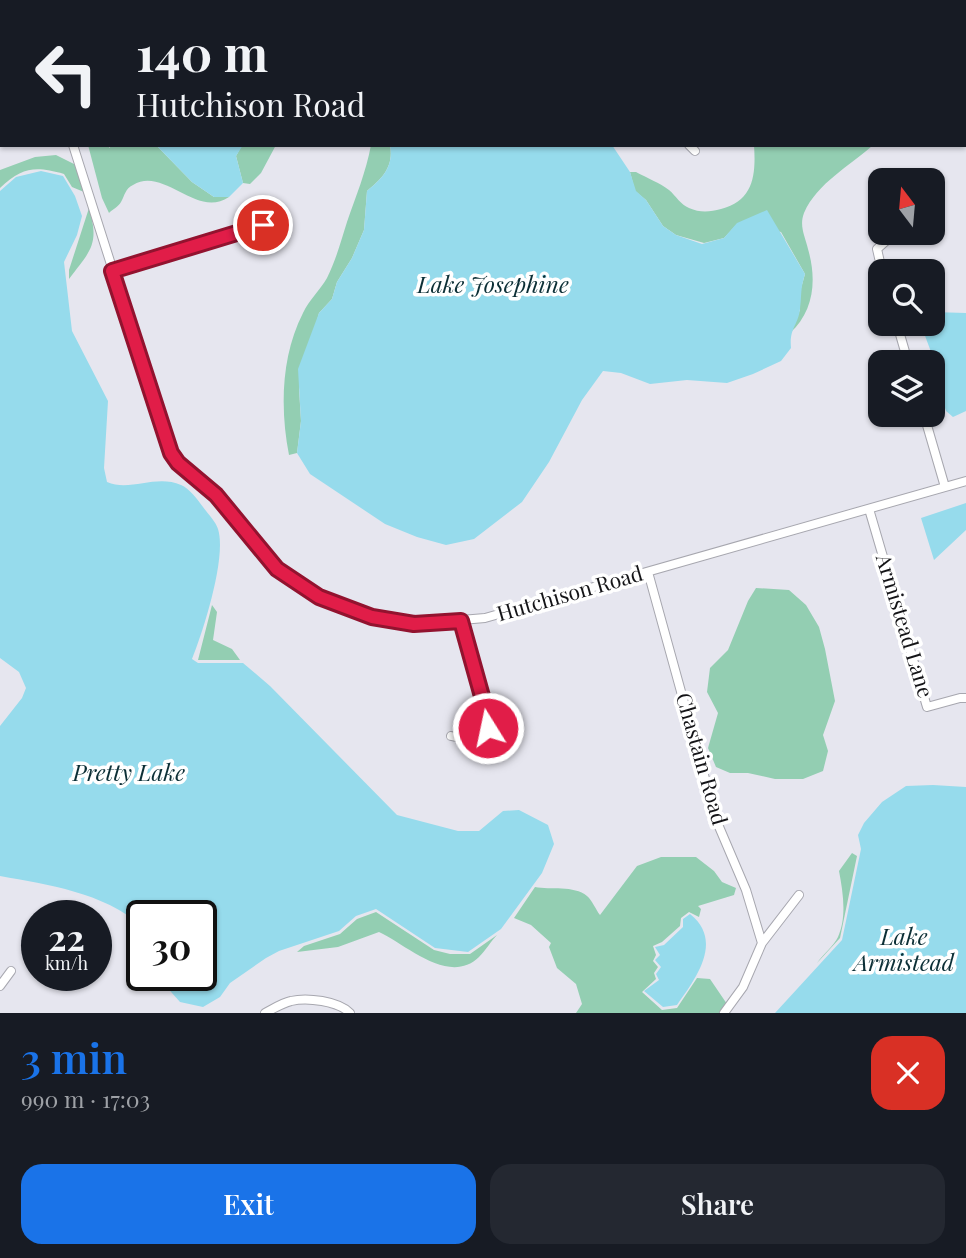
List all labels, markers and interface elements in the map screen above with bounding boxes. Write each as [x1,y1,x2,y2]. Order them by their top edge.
text: 140 m [136,19,268,84]
icon: left [21,28,112,119]
text: Hutchison Road [136,82,365,125]
north arrow [868,168,945,245]
map controls [868,168,945,427]
pin [233,195,293,255]
icon: arrive [244,206,282,244]
button: search [868,259,945,336]
water label: Lake Josephine [416,268,569,299]
button: layers [868,350,945,427]
street label: Armistead Lane [870,549,941,701]
street label: Hutchison Road [493,558,646,626]
street label: Chastain Road [671,689,735,828]
position arrow [451,691,525,765]
water label: Pretty Lake [72,756,185,787]
speed limit sign: 30 [126,900,217,991]
text: 22 [48,913,85,960]
water label: Lake Armistead [852,920,955,977]
text: km/h [45,951,88,975]
text: 3 min [21,1029,127,1085]
button: close [871,1036,945,1110]
text: 990 m · 17:03 [21,1083,150,1114]
button: Exit [21,1164,476,1244]
button: Share [490,1164,945,1244]

